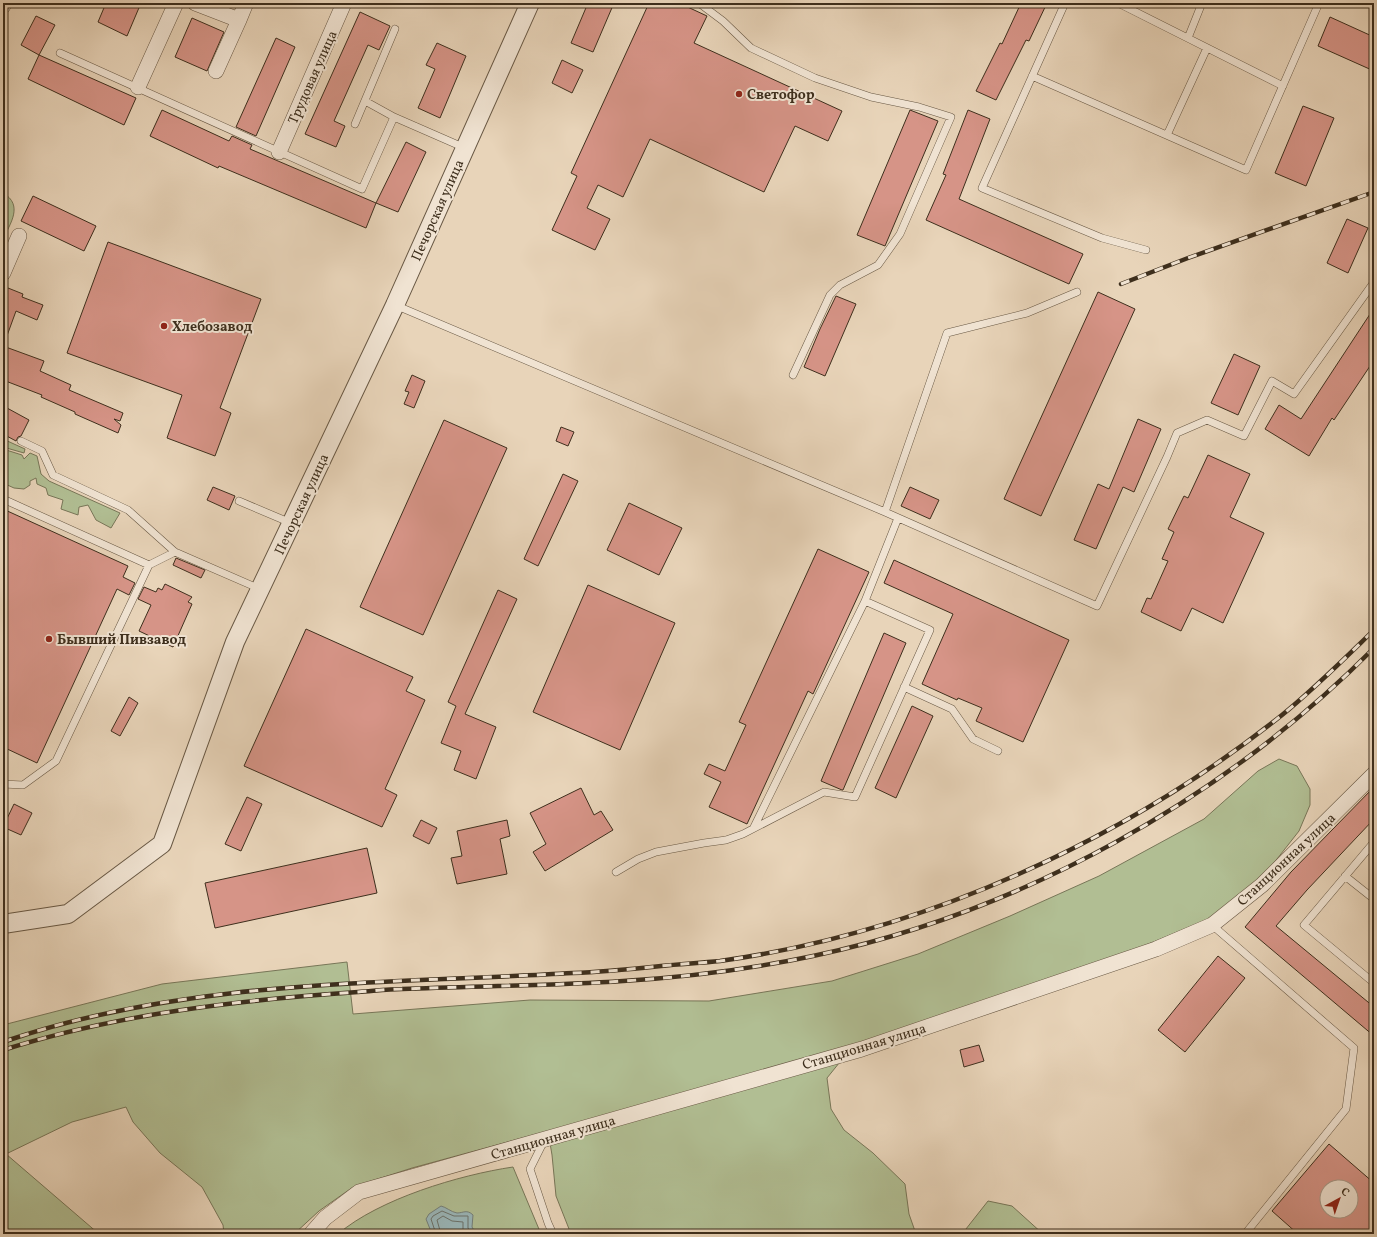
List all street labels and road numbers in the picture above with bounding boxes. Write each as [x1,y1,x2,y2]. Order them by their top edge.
street label: Трудовая улица [284,28,343,128]
street label: Печорская улица [407,157,469,264]
street label: Печорская улица [271,451,334,558]
street label: Станционная улица [1234,809,1341,911]
street label: Станционная улица [800,1020,929,1075]
street label: Станционная улица [489,1112,618,1165]

